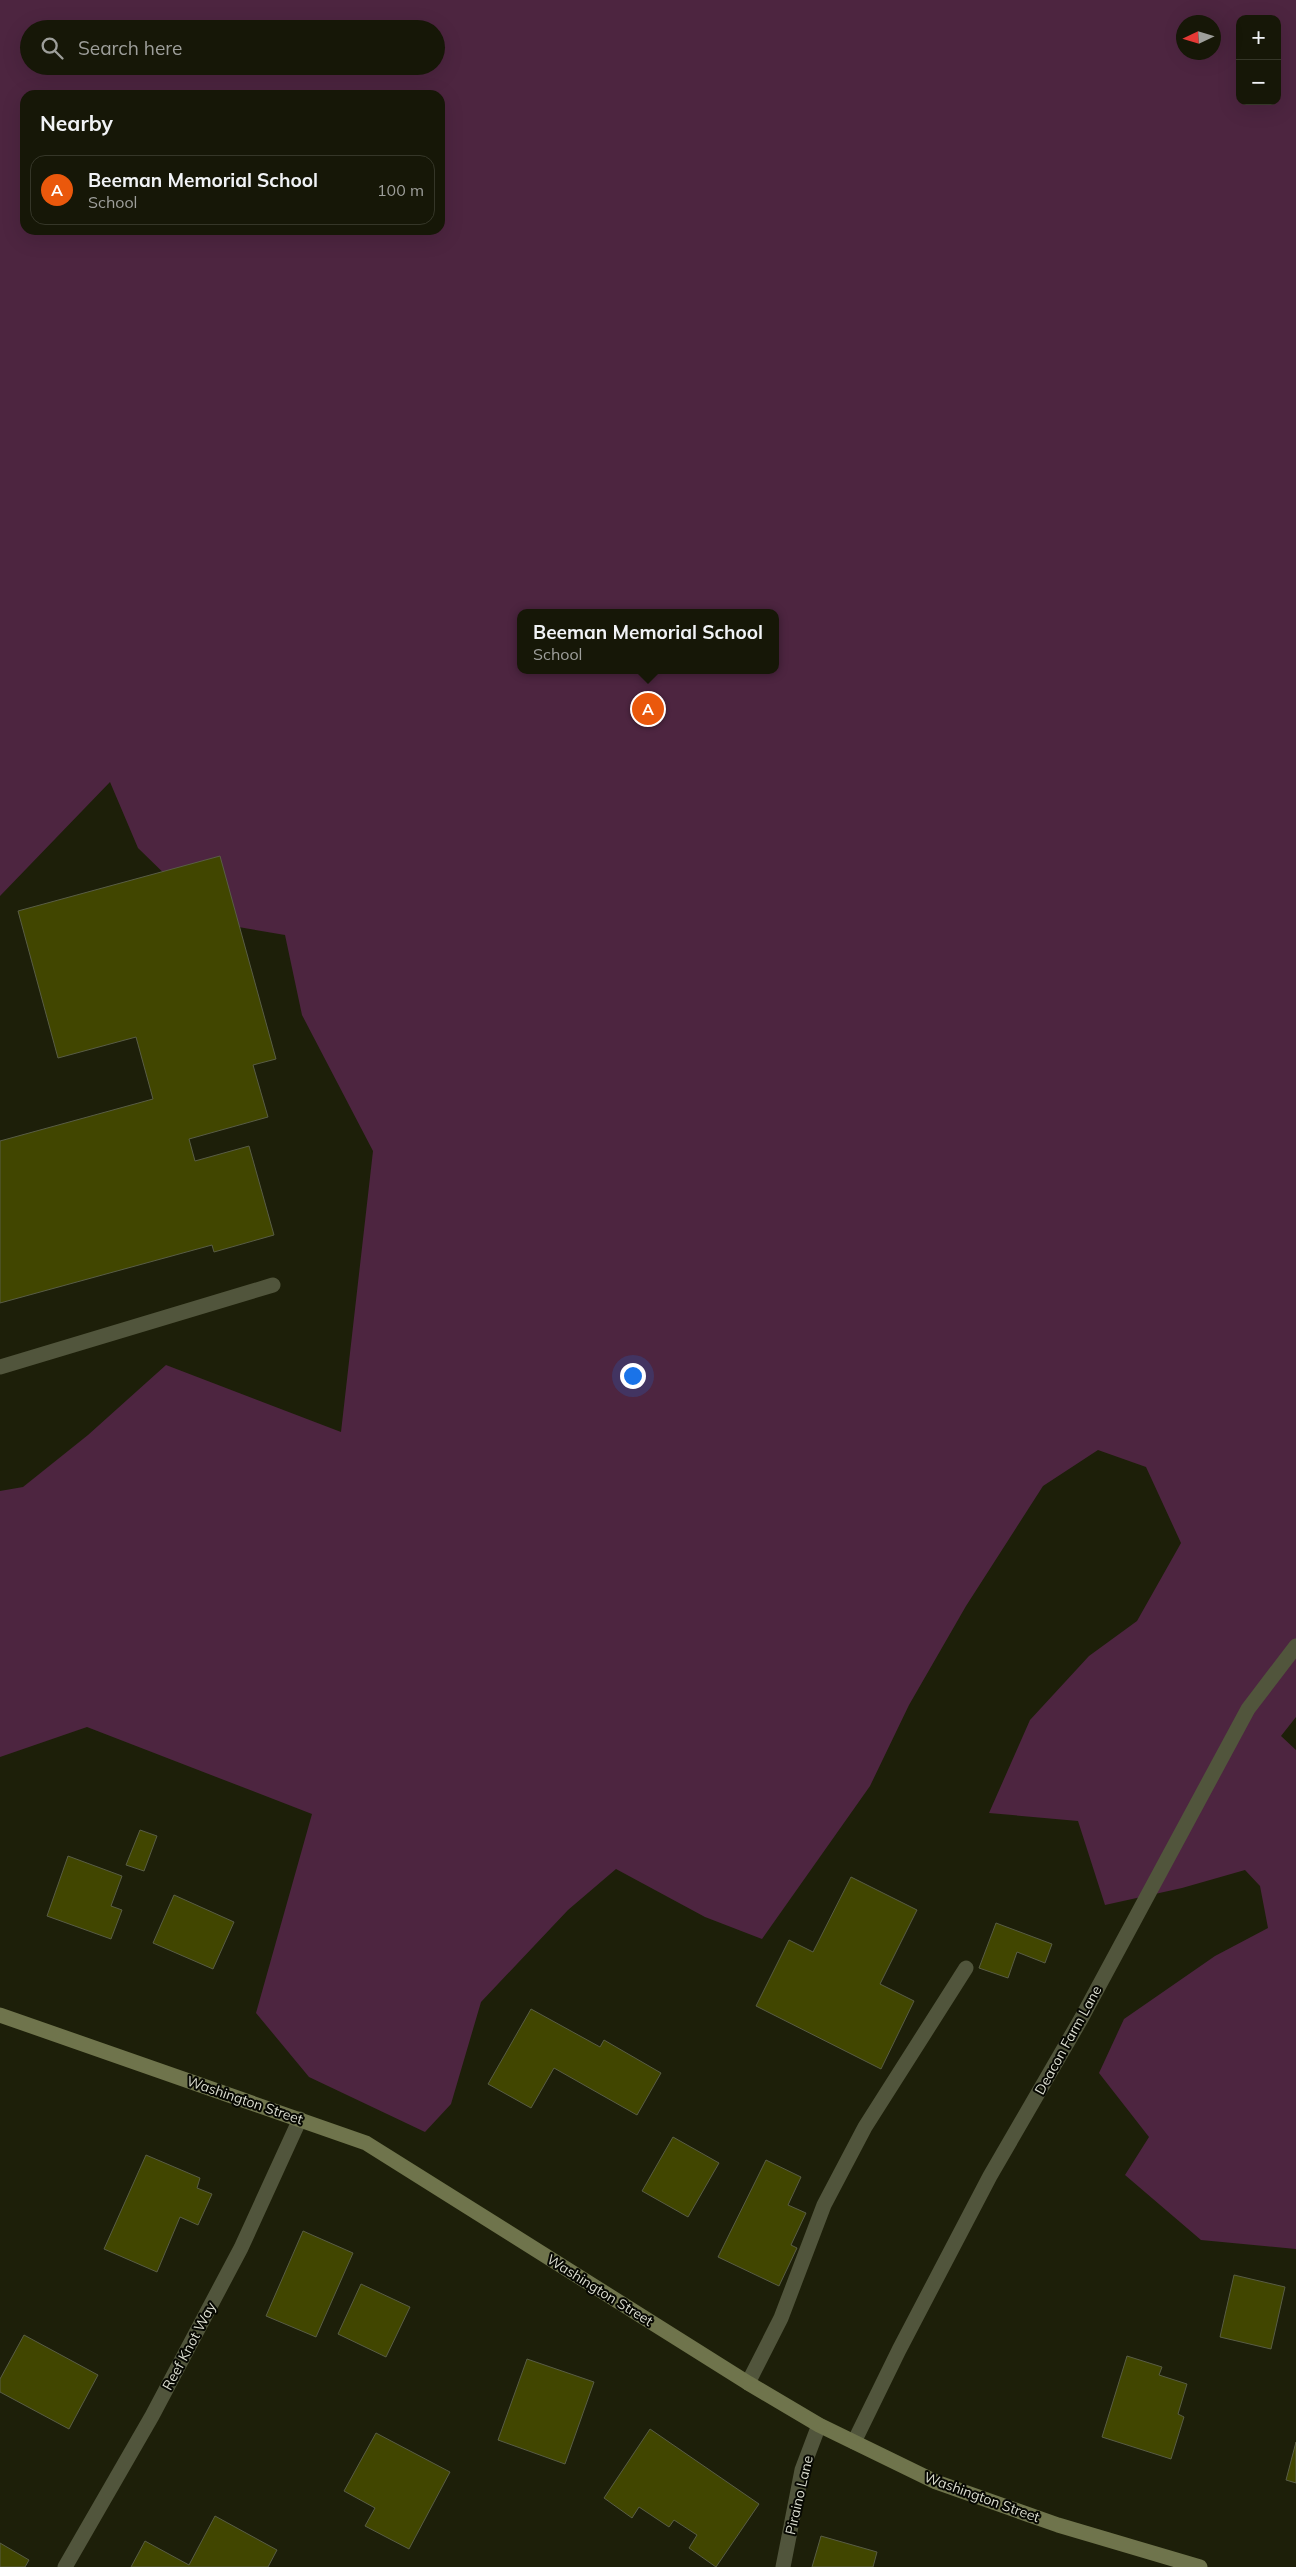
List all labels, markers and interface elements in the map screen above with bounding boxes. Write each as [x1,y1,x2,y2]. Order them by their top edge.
north arrow [1176,15,1221,60]
map controls [1236,15,1281,105]
button: + [1236,15,1281,60]
search box [20,20,445,75]
icon: search [38,34,66,62]
text: Search here [78,36,182,60]
button: − [1236,60,1281,105]
text: Nearby [40,110,113,136]
text: Beeman Memorial School [88,168,318,192]
text: A [51,180,63,200]
text: 100 m [377,180,424,200]
text: School [88,192,137,212]
popup [517,609,779,674]
text: Beeman Memorial School [533,620,763,644]
text: School [533,644,582,664]
pin: A [632,690,664,728]
your location [620,1363,646,1389]
street label: Deacon Farm Lane [1031,1982,1105,2098]
street label: Washington Street [185,2072,306,2128]
street label: Washington Street [544,2250,656,2330]
street label: Reef Knot Way [158,2298,220,2393]
street label: Piraino Lane [781,2454,817,2536]
street label: Washington Street [922,2468,1042,2526]

